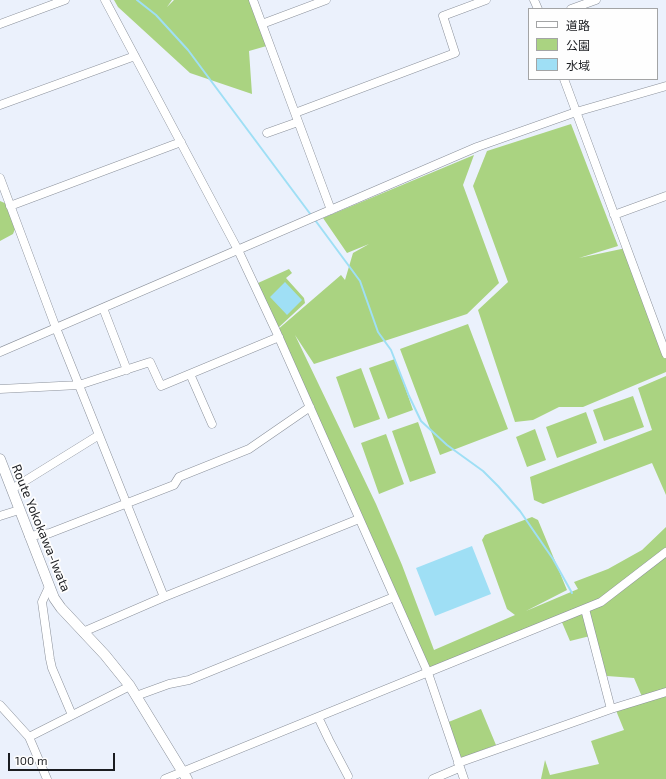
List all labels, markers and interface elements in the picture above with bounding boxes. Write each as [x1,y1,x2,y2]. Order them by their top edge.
legend [528,8,658,80]
text: 道路 [566,18,590,32]
text: 公園 [566,38,590,52]
text: 水域 [566,58,590,72]
street label: Route Yokokawa-Iwata [8,462,74,594]
scale bar [10,745,117,771]
text: 100 m [15,753,47,767]

